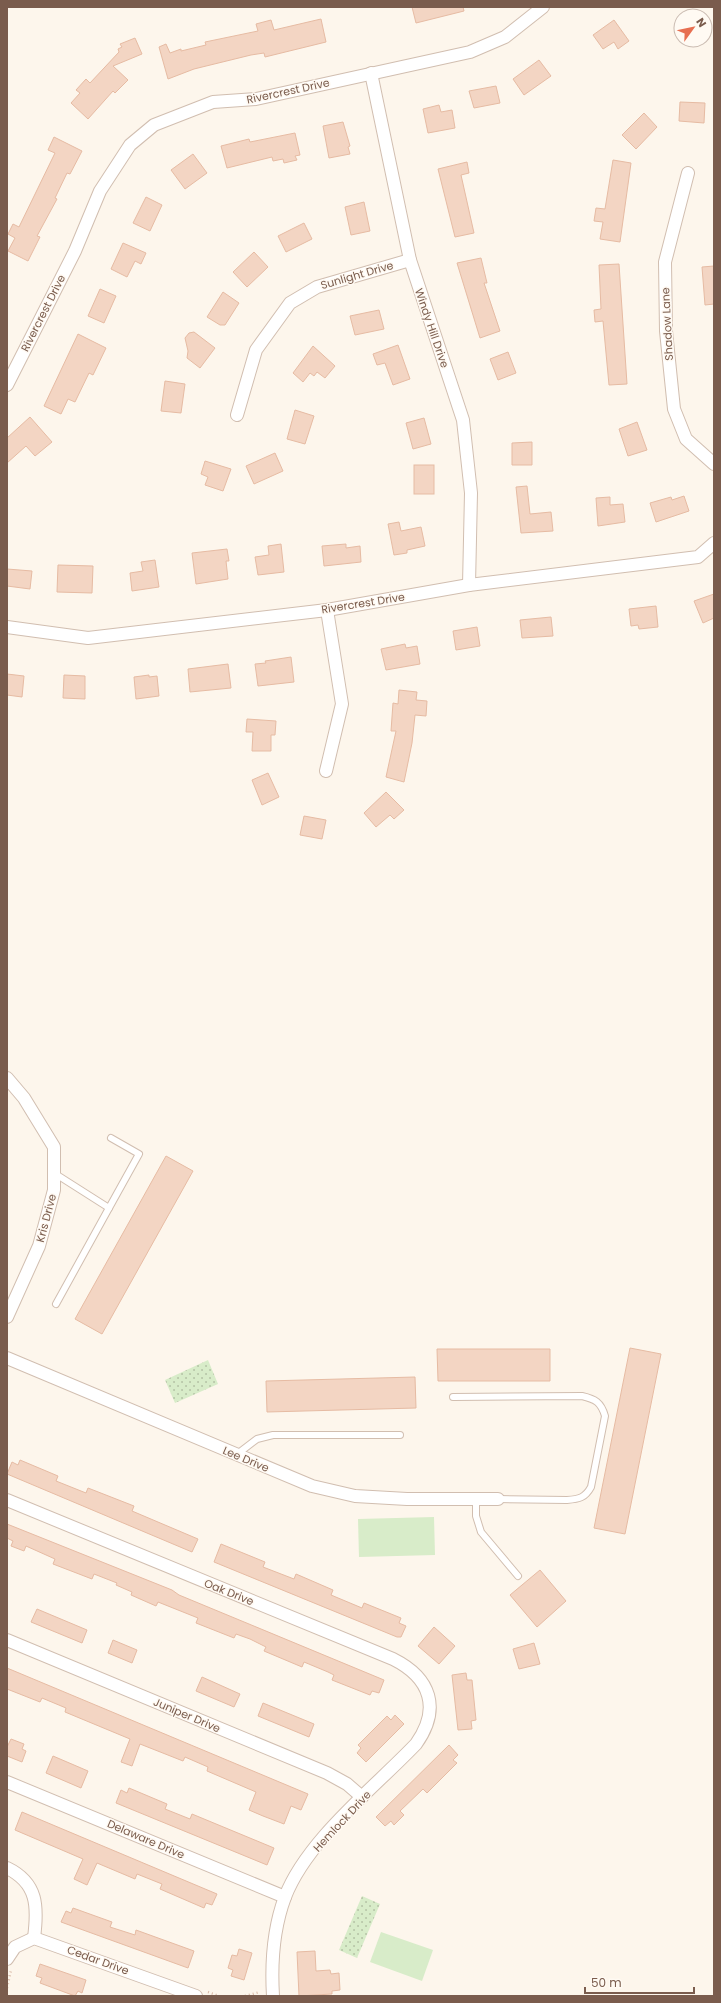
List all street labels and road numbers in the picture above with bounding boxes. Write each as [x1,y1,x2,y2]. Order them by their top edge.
street label: Rivercrest Drive [245,74,331,108]
street label: Sunlight Drive [319,257,395,293]
street label: Rivercrest Drive [17,272,69,354]
street label: Windy Hill Drive [411,286,453,370]
street label: Shadow Lane [657,287,677,361]
street label: Rivercrest Drive [320,588,406,617]
street label: Kris Drive [32,1192,60,1244]
street label: Lee Drive [220,1442,272,1476]
street label: Oak Drive [202,1575,256,1609]
street label: Juniper Drive [151,1694,223,1736]
street label: Hemlock Drive [309,1787,375,1855]
street label: Delaware Drive [105,1815,187,1863]
street label: Cedar Drive [65,1941,131,1979]

